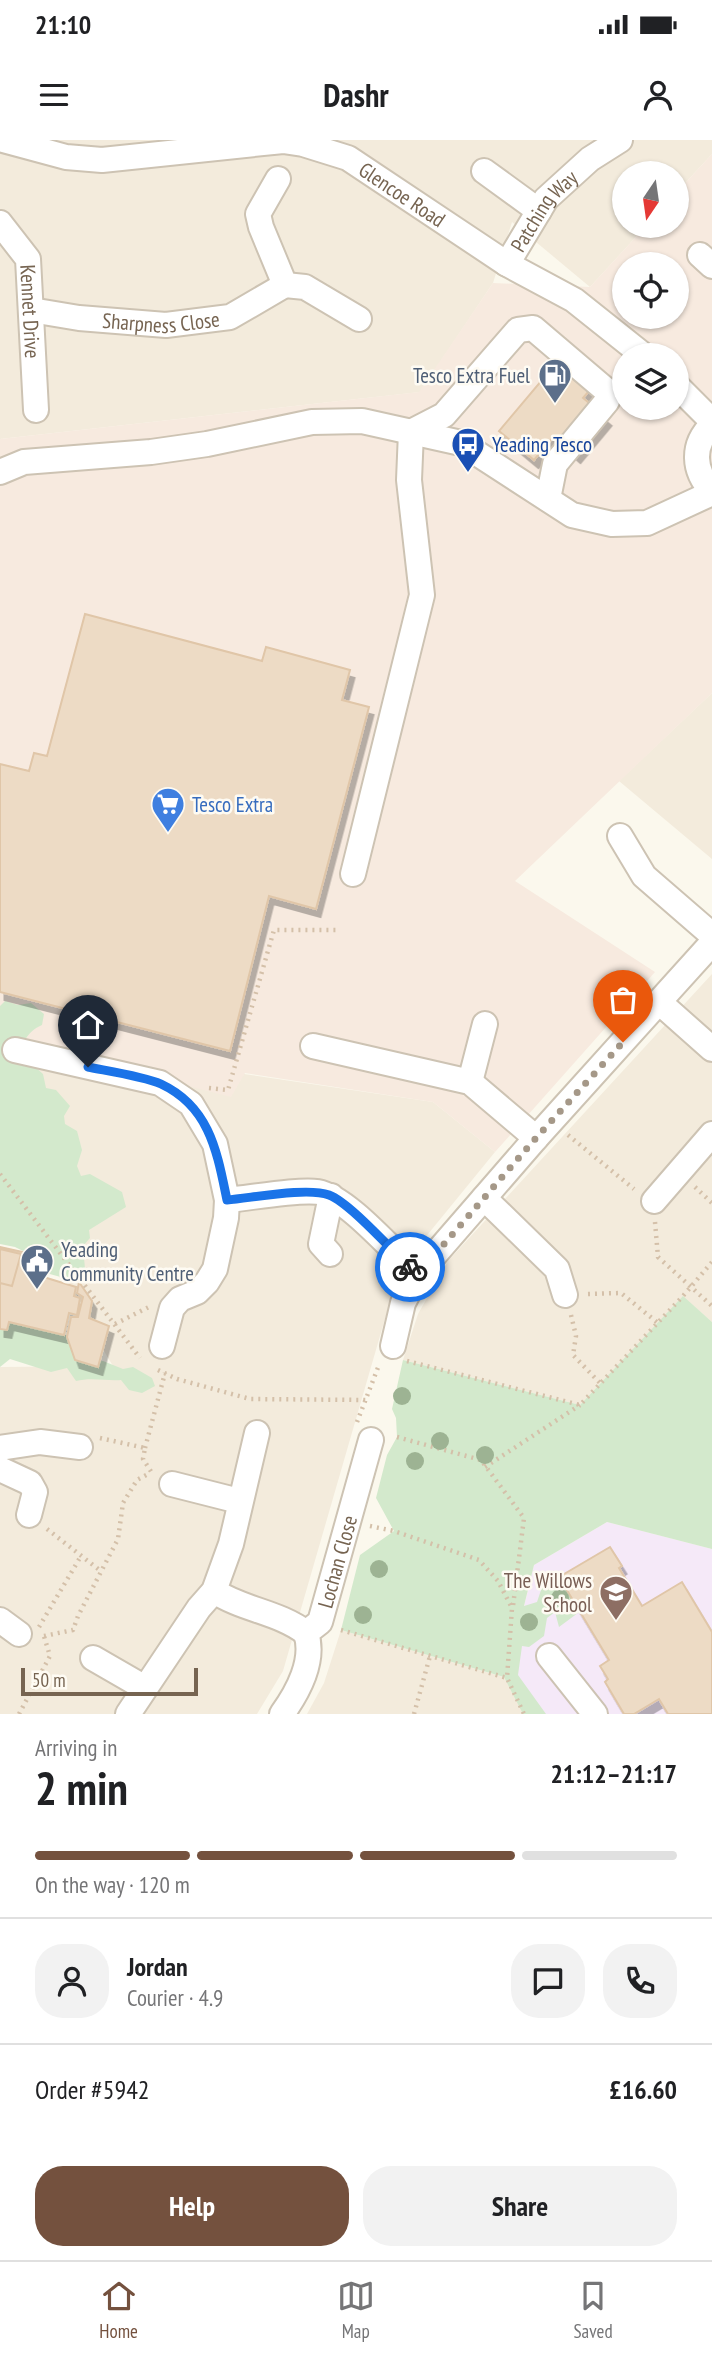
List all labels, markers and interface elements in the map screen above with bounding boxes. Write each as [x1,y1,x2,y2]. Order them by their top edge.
text: 21:10 [35,8,91,41]
text: Dashr [323,74,389,116]
icon: menu [35,76,73,114]
icon: person [639,76,677,114]
street label: Glencoe Road [354,156,451,233]
north arrow [612,161,690,238]
map controls [612,161,689,420]
street label: Patching Way [504,164,583,257]
button: locate [612,252,689,329]
street label: Kennet Drive [15,264,47,359]
street label: Sharpness Close [101,305,221,339]
button: layers [612,343,689,420]
fuel station icon: Tesco Extra Fuel [536,356,574,405]
place label: Tesco Extra Fuel [413,362,530,389]
bus stop icon: Yeading Tesco [449,425,487,474]
place label: Yeading Tesco [492,431,592,458]
supermarket icon: Tesco Extra [149,785,187,834]
place label: Tesco Extra [192,791,273,818]
pin [593,970,653,1042]
icon: bag [604,981,642,1019]
pin [58,995,118,1067]
icon: home [69,1006,107,1044]
courier [375,1232,445,1302]
place label: Yeading Community Centre [61,1236,194,1287]
public building icon: Yeading Community Centre [18,1242,56,1291]
icon: bike [391,1248,429,1286]
street label: Lochan Close [311,1512,363,1611]
place label: The Willows School [504,1567,592,1618]
school or university icon: The Willows School [597,1573,635,1622]
scale bar [21,1665,198,1697]
text: 50 m [32,1668,66,1692]
text: Arriving in [35,1733,117,1762]
text: 21:12–21:17 [550,1757,677,1790]
text: 2 min [35,1758,128,1818]
text: On the way · 120 m [35,1870,190,1899]
button: person [35,1944,109,2018]
button: chat [511,1944,585,2018]
button: phone [603,1944,677,2018]
text: Jordan [127,1950,188,1983]
text: Courier · 4.9 [127,1983,223,2012]
text: Order #5942 [35,2073,150,2106]
text: £16.60 [609,2073,677,2106]
button: Help [35,2166,349,2246]
button: Share [363,2166,677,2246]
tab: Home [99,2277,138,2343]
tab: Map [337,2277,375,2343]
tab: Saved [573,2277,613,2343]

